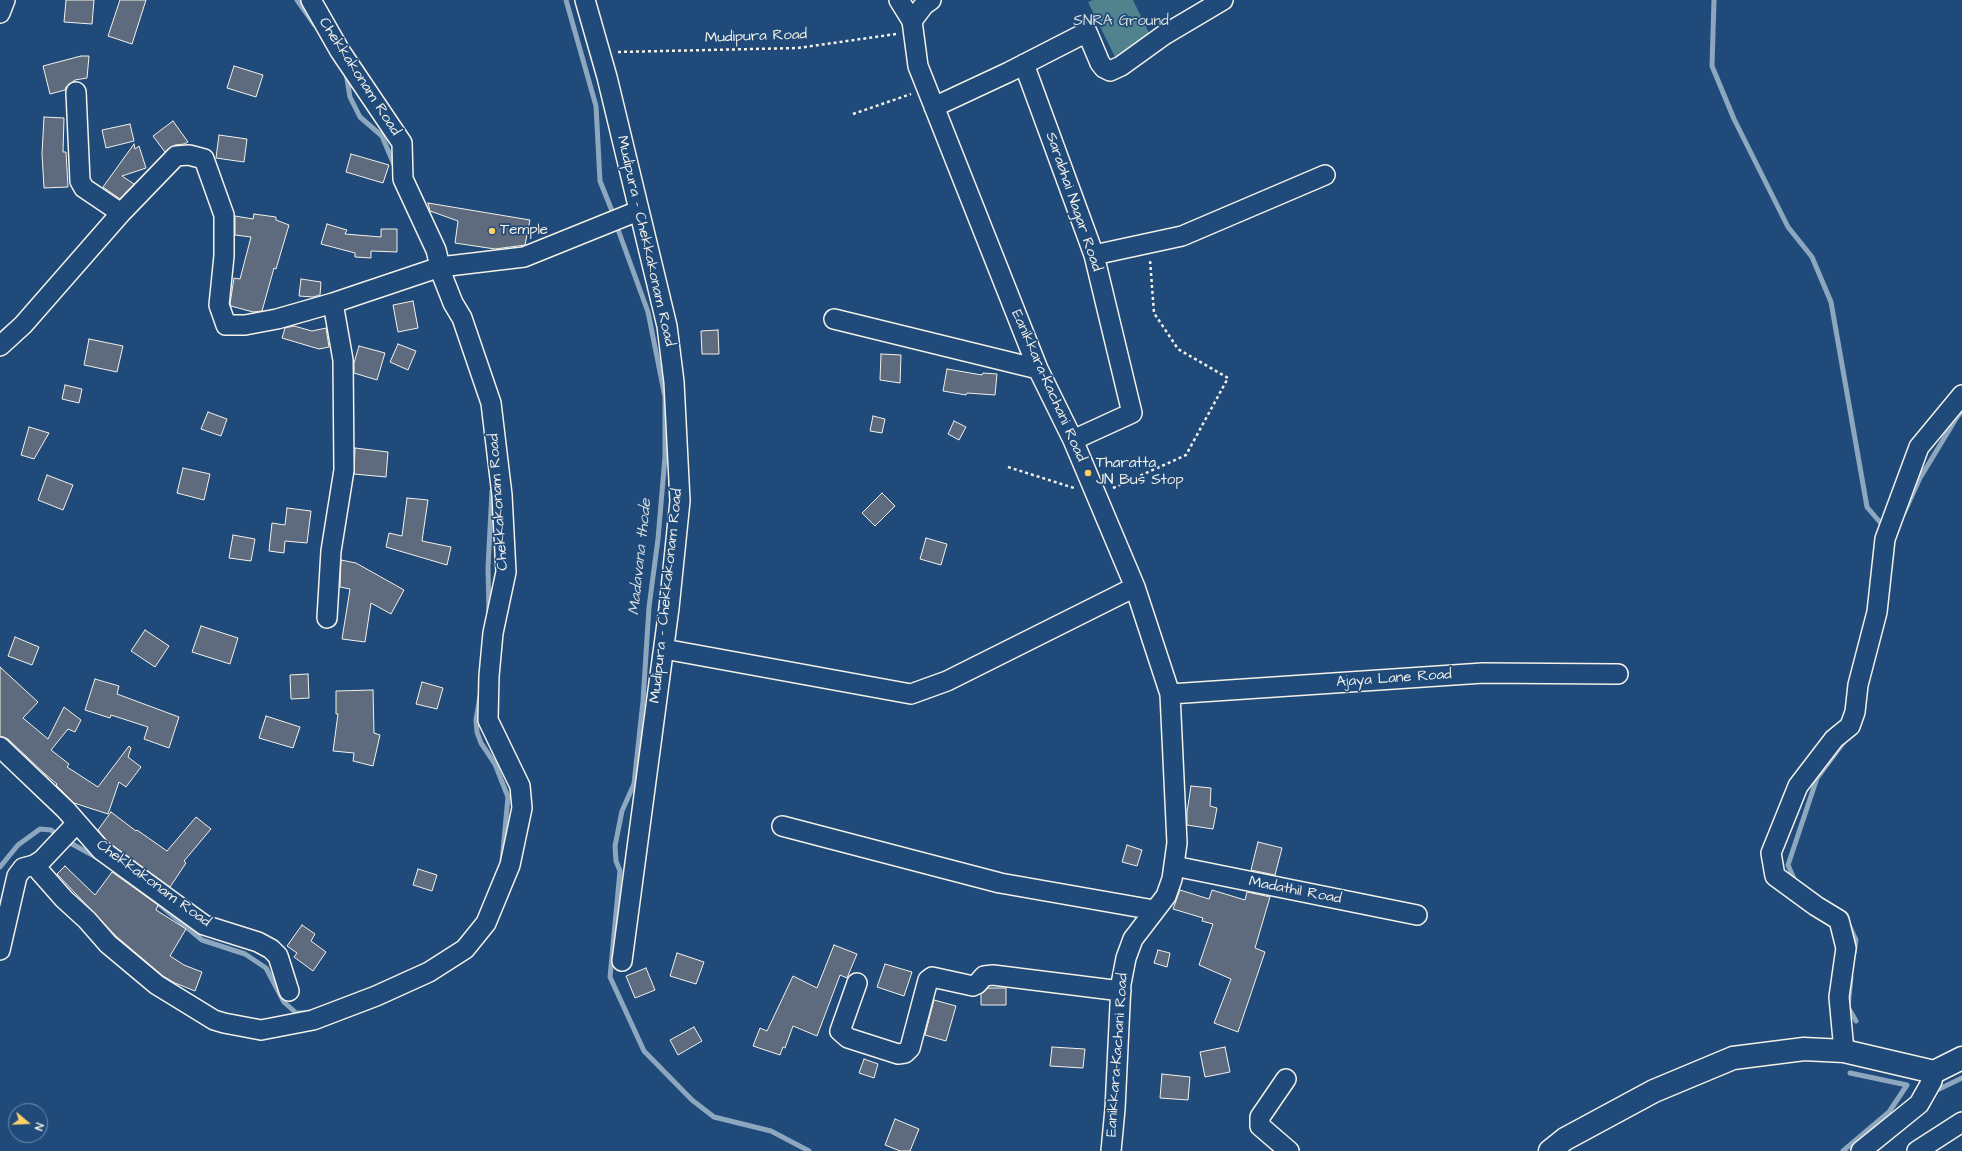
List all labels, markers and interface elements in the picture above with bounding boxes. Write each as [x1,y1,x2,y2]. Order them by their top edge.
park label: SNRA Ground [1073,13,1169,31]
street label: Chekkakonam Road [314,15,404,139]
street label: Mudipura Road [705,26,807,48]
street label: Sarabhai Nagar Road [1041,130,1105,274]
street label: Mudipura - Chekkakonam Road [612,134,678,348]
place label: Temple [500,222,548,240]
marker: Temple [487,226,497,236]
street label: Eanikkara-Kachani Road [1006,307,1090,465]
street label: Chekkakonam Road [485,433,513,571]
place label: Tharatta JN Bus Stop [1096,455,1184,490]
marker: Tharatta JN Bus Stop [1083,468,1093,478]
street label: Mudipura - Chekkakonam Road [647,488,687,704]
water label: Madavana thode [625,498,657,616]
street label: Ajaya Lane Road [1336,666,1452,692]
street label: Chekkakonam Road [92,836,214,932]
street label: Madathil Road [1247,873,1343,909]
street label: Eanikkara-Kachani Road [1103,972,1133,1138]
north arrow [8,1103,48,1143]
text: N [31,1121,47,1132]

